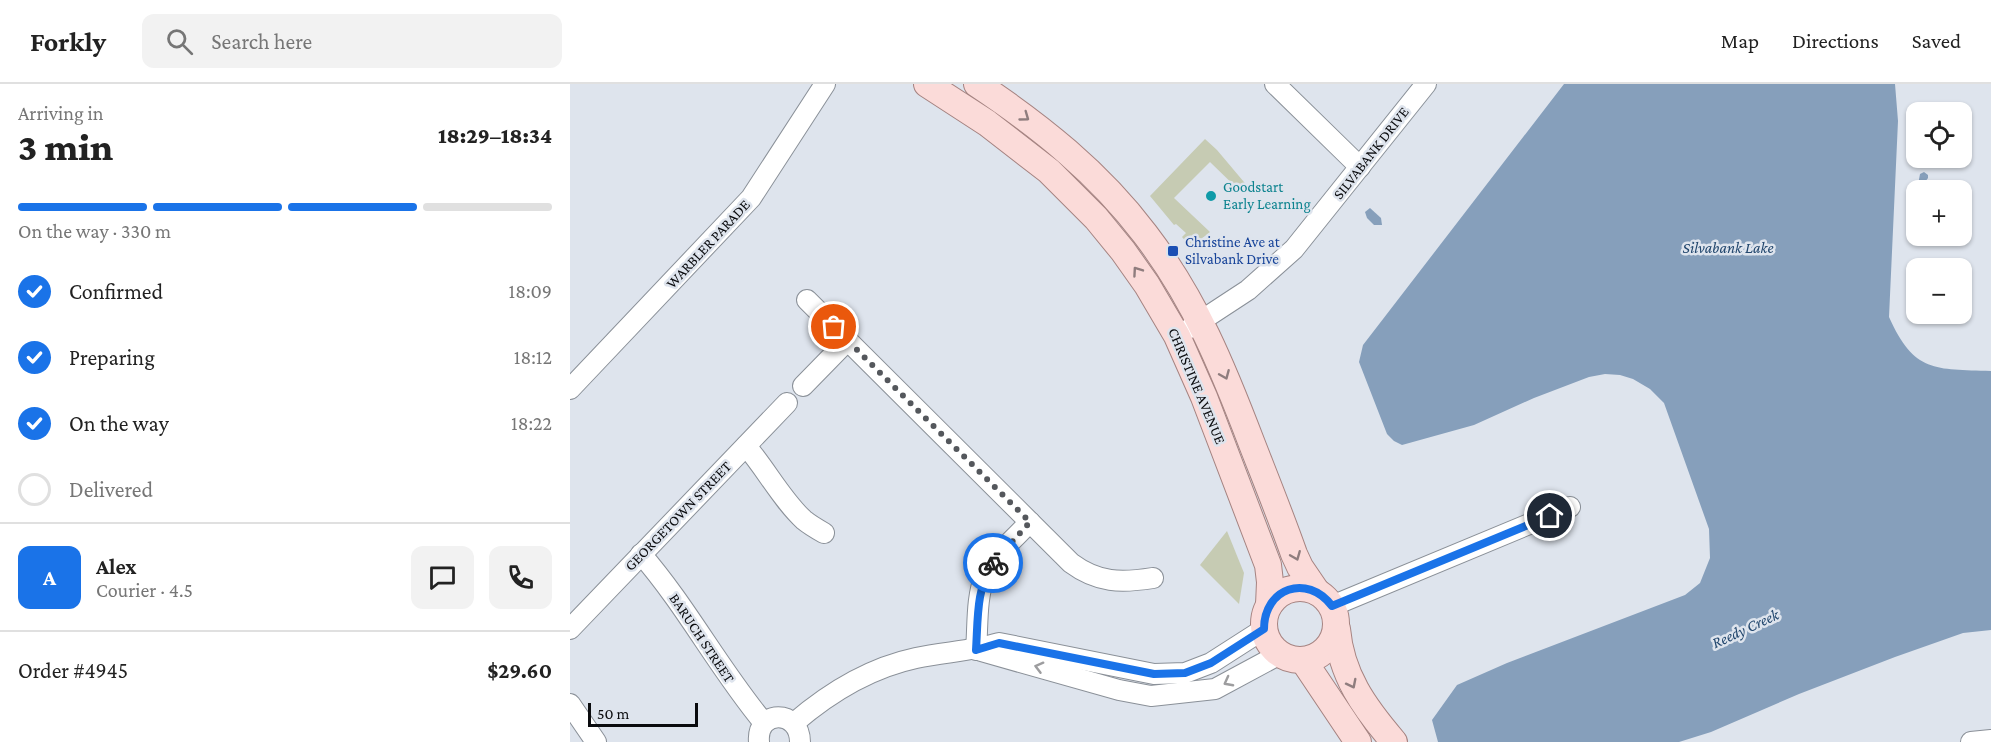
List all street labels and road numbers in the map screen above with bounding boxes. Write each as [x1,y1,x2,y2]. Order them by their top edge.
street label: SILVABANK DRIVE [1330,104,1412,202]
street label: WARBLER PARADE [663,196,753,292]
street label: CHRISTINE AVENUE [1165,325,1229,447]
street label: GEORGETOWN STREET [622,458,734,574]
street label: BARUCH STREET [666,590,738,686]

